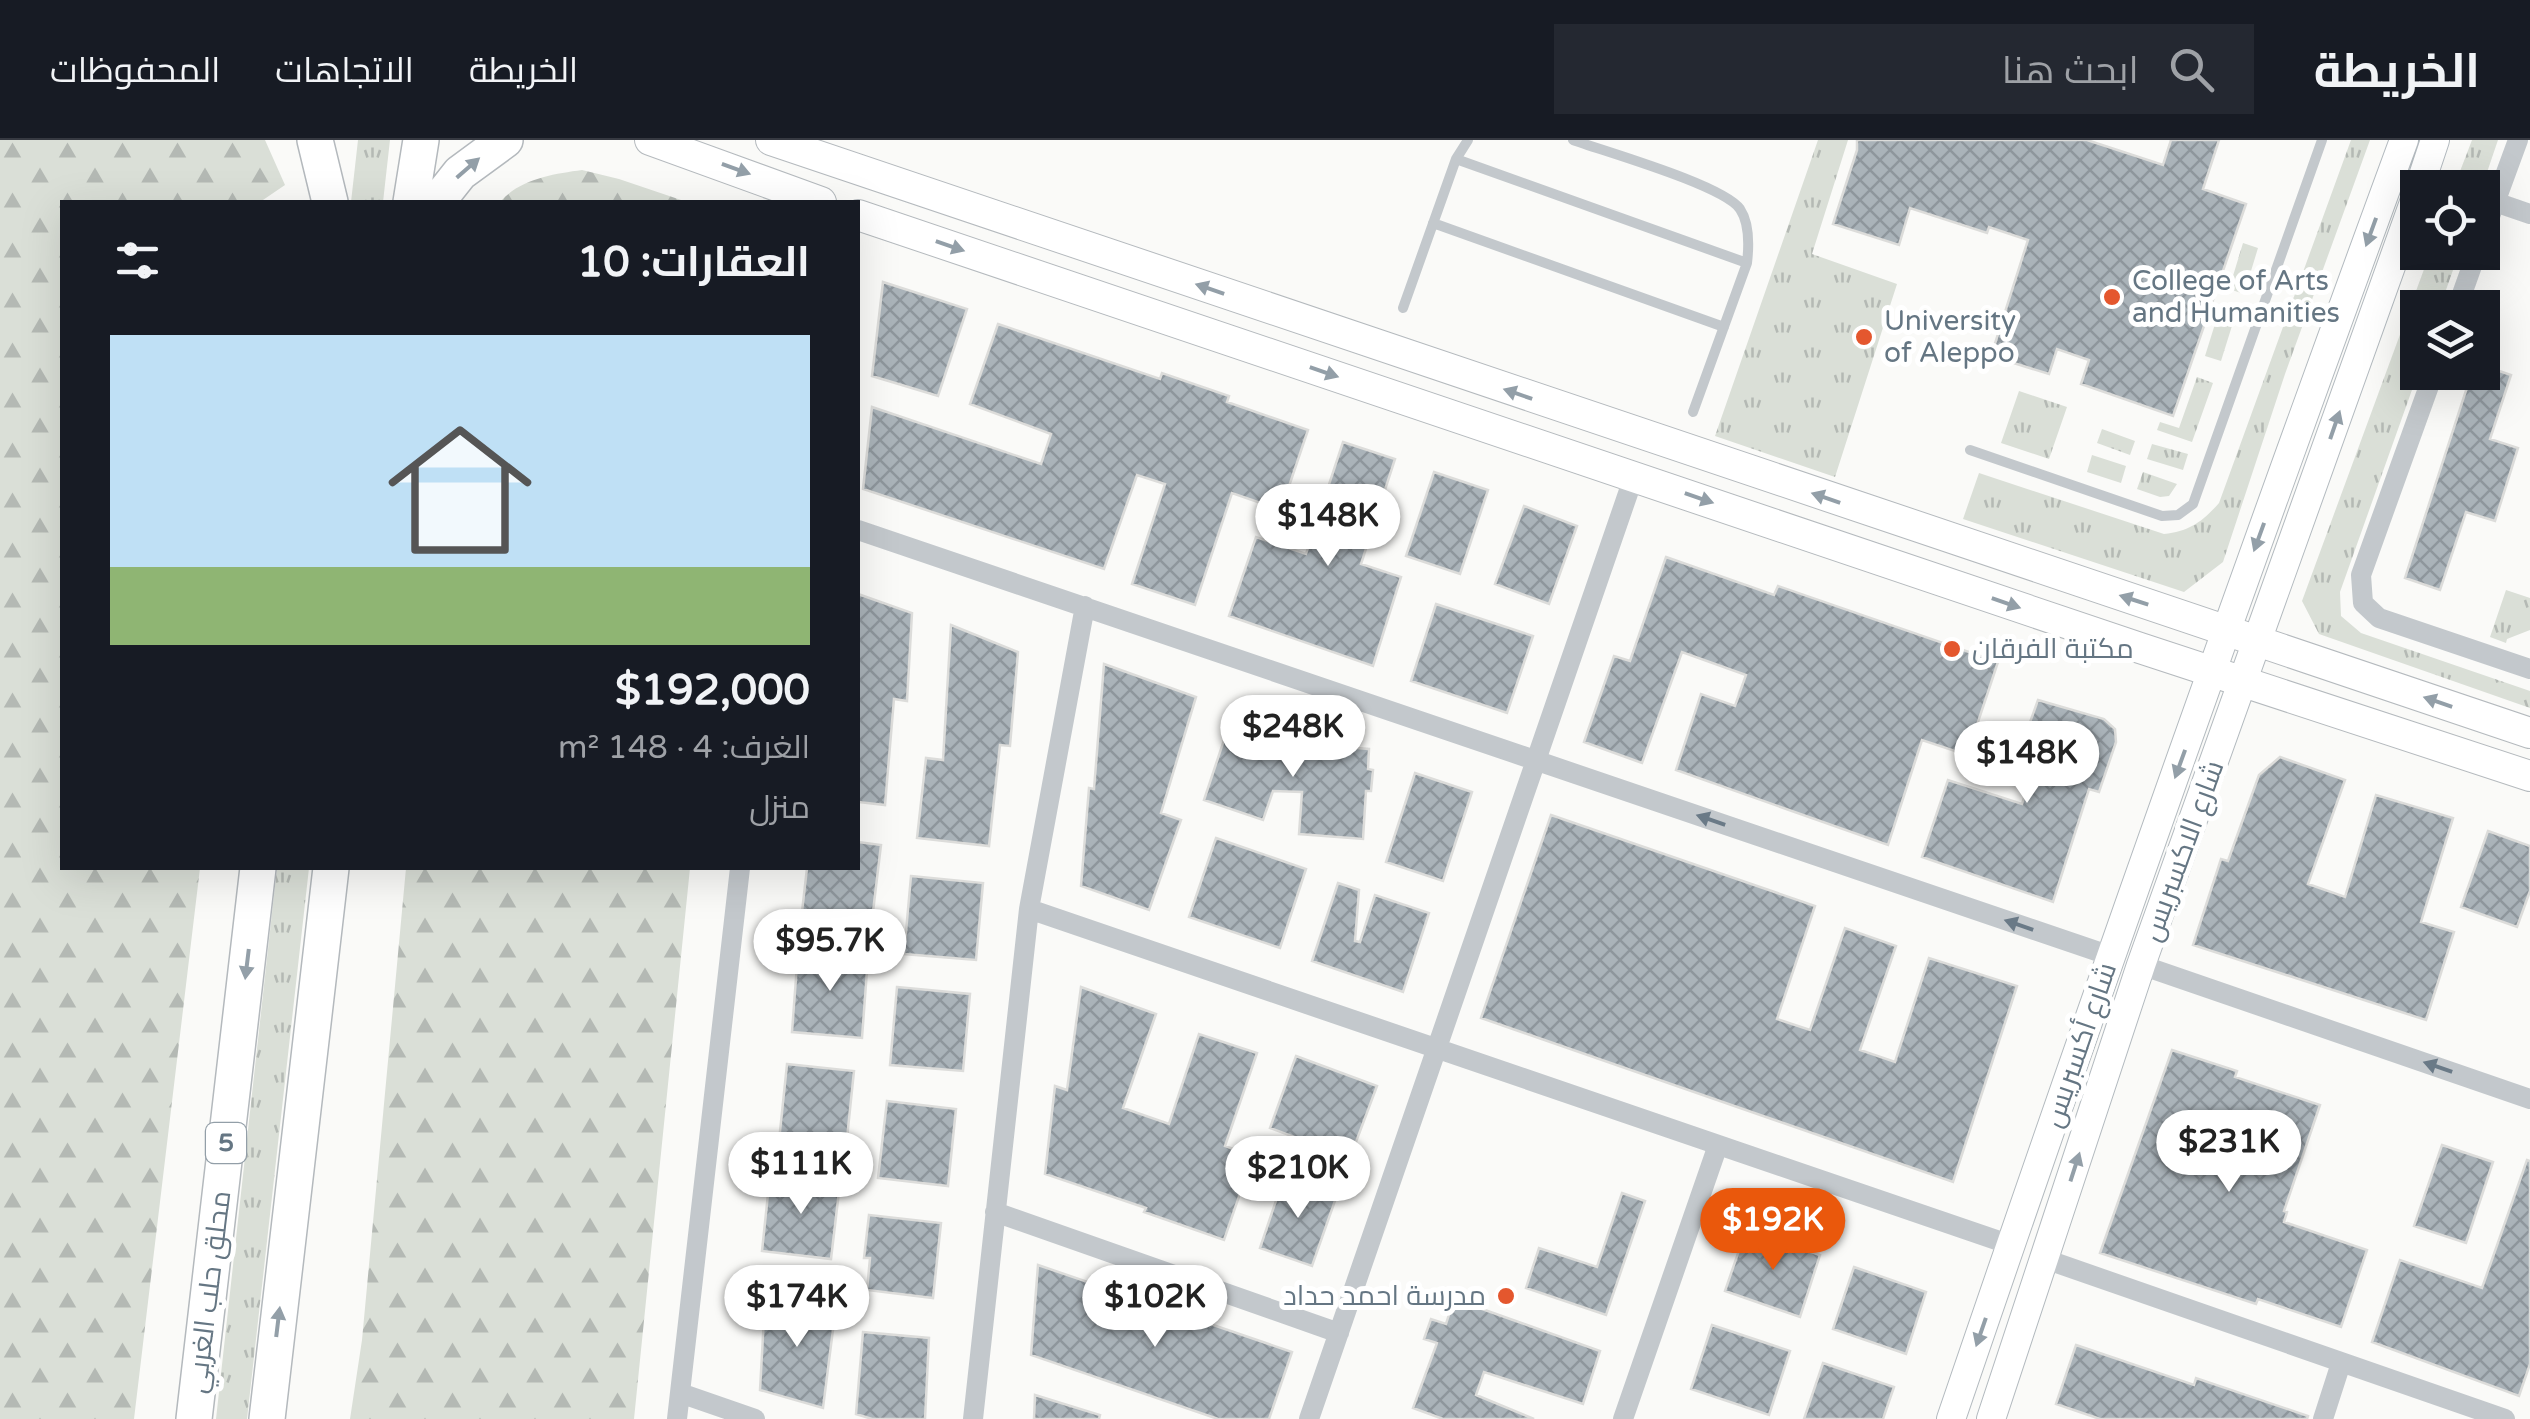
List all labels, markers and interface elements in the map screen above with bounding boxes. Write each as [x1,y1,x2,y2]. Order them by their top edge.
search box [1554,24,2254,114]
icon: search [2164,42,2219,97]
text: الخريطة [2314,43,2480,101]
text: ابحث هنا [2002,48,2139,94]
text: المحفوظات [50,50,220,92]
text: الاتجاهات [275,50,414,92]
text: الخريطة [469,50,578,92]
one-way arrow [455,157,480,179]
one-way arrow [722,162,752,177]
map controls [2400,170,2500,390]
button: locate [2400,170,2500,270]
one-way arrow [2363,217,2378,247]
icon: filters [110,233,165,288]
text: العقارات: 10 [577,237,810,288]
one-way arrow [935,239,965,254]
place label: College of Arts and Humanities [2132,264,2340,330]
one-way arrow [1195,281,1225,296]
marker: College of Arts and Humanities [2101,286,2123,308]
button: layers [2400,290,2500,390]
place label: University of Aleppo [1884,304,2016,370]
marker: University of Aleppo [1853,326,1875,348]
one-way arrow [1310,365,1340,380]
one-way arrow [1502,385,1532,400]
icon: home [370,400,550,580]
one-way arrow [2328,410,2343,440]
pin: $148K [1258,484,1398,569]
one-way arrow [1810,490,1840,505]
one-way arrow [1684,491,1714,506]
text: $148K [1277,497,1379,535]
one-way arrow [2251,522,2266,552]
one-way arrow [2119,592,2149,607]
one-way arrow [1992,596,2022,611]
place label: مكتبة الفرقان [1972,632,2134,666]
marker: مكتبة الفرقان [1941,638,1963,660]
text: $192,000 [615,665,810,716]
one-way arrow [2422,693,2452,708]
pin: $248K [1223,695,1363,780]
text: $248K [1242,708,1344,746]
pin: $148K [1957,721,2097,806]
text: الغرف: 4 · 148 m² [558,729,810,767]
text: $148K [1976,734,2078,772]
one-way arrow [2172,749,2187,779]
street label: شارع الاكسبريس [2135,756,2232,946]
text: منزل [749,789,810,827]
one-way arrow [1696,811,1726,826]
pin: $95.7K [749,909,911,994]
one-way arrow [2003,916,2033,931]
text: $95.7K [775,922,885,960]
one-way arrow [239,949,255,981]
street label: شارع أكسبريس [2035,958,2125,1132]
one-way arrow [2422,1059,2452,1074]
pin: $231K [2159,1110,2299,1195]
road number: 5 [206,1123,246,1163]
text: $231K [2178,1123,2280,1161]
pin: $111K [731,1132,871,1217]
pin: $210K [1228,1136,1368,1221]
text: $111K [750,1145,852,1183]
text: $210K [1247,1149,1349,1187]
one-way arrow [2069,1151,2084,1181]
pin: $192K [1703,1188,1843,1273]
street label: محلق حلب الغربي [180,1189,242,1396]
text: $192K [1722,1201,1824,1239]
pin: $174K [727,1265,867,1350]
pin: $102K [1085,1265,1225,1350]
text: $174K [746,1278,848,1316]
text: $102K [1104,1278,1206,1316]
place label: مدرسة احمد حداد [1283,1279,1486,1313]
marker: مدرسة احمد حداد [1495,1285,1517,1307]
one-way arrow [270,1306,286,1338]
one-way arrow [1973,1318,1988,1348]

